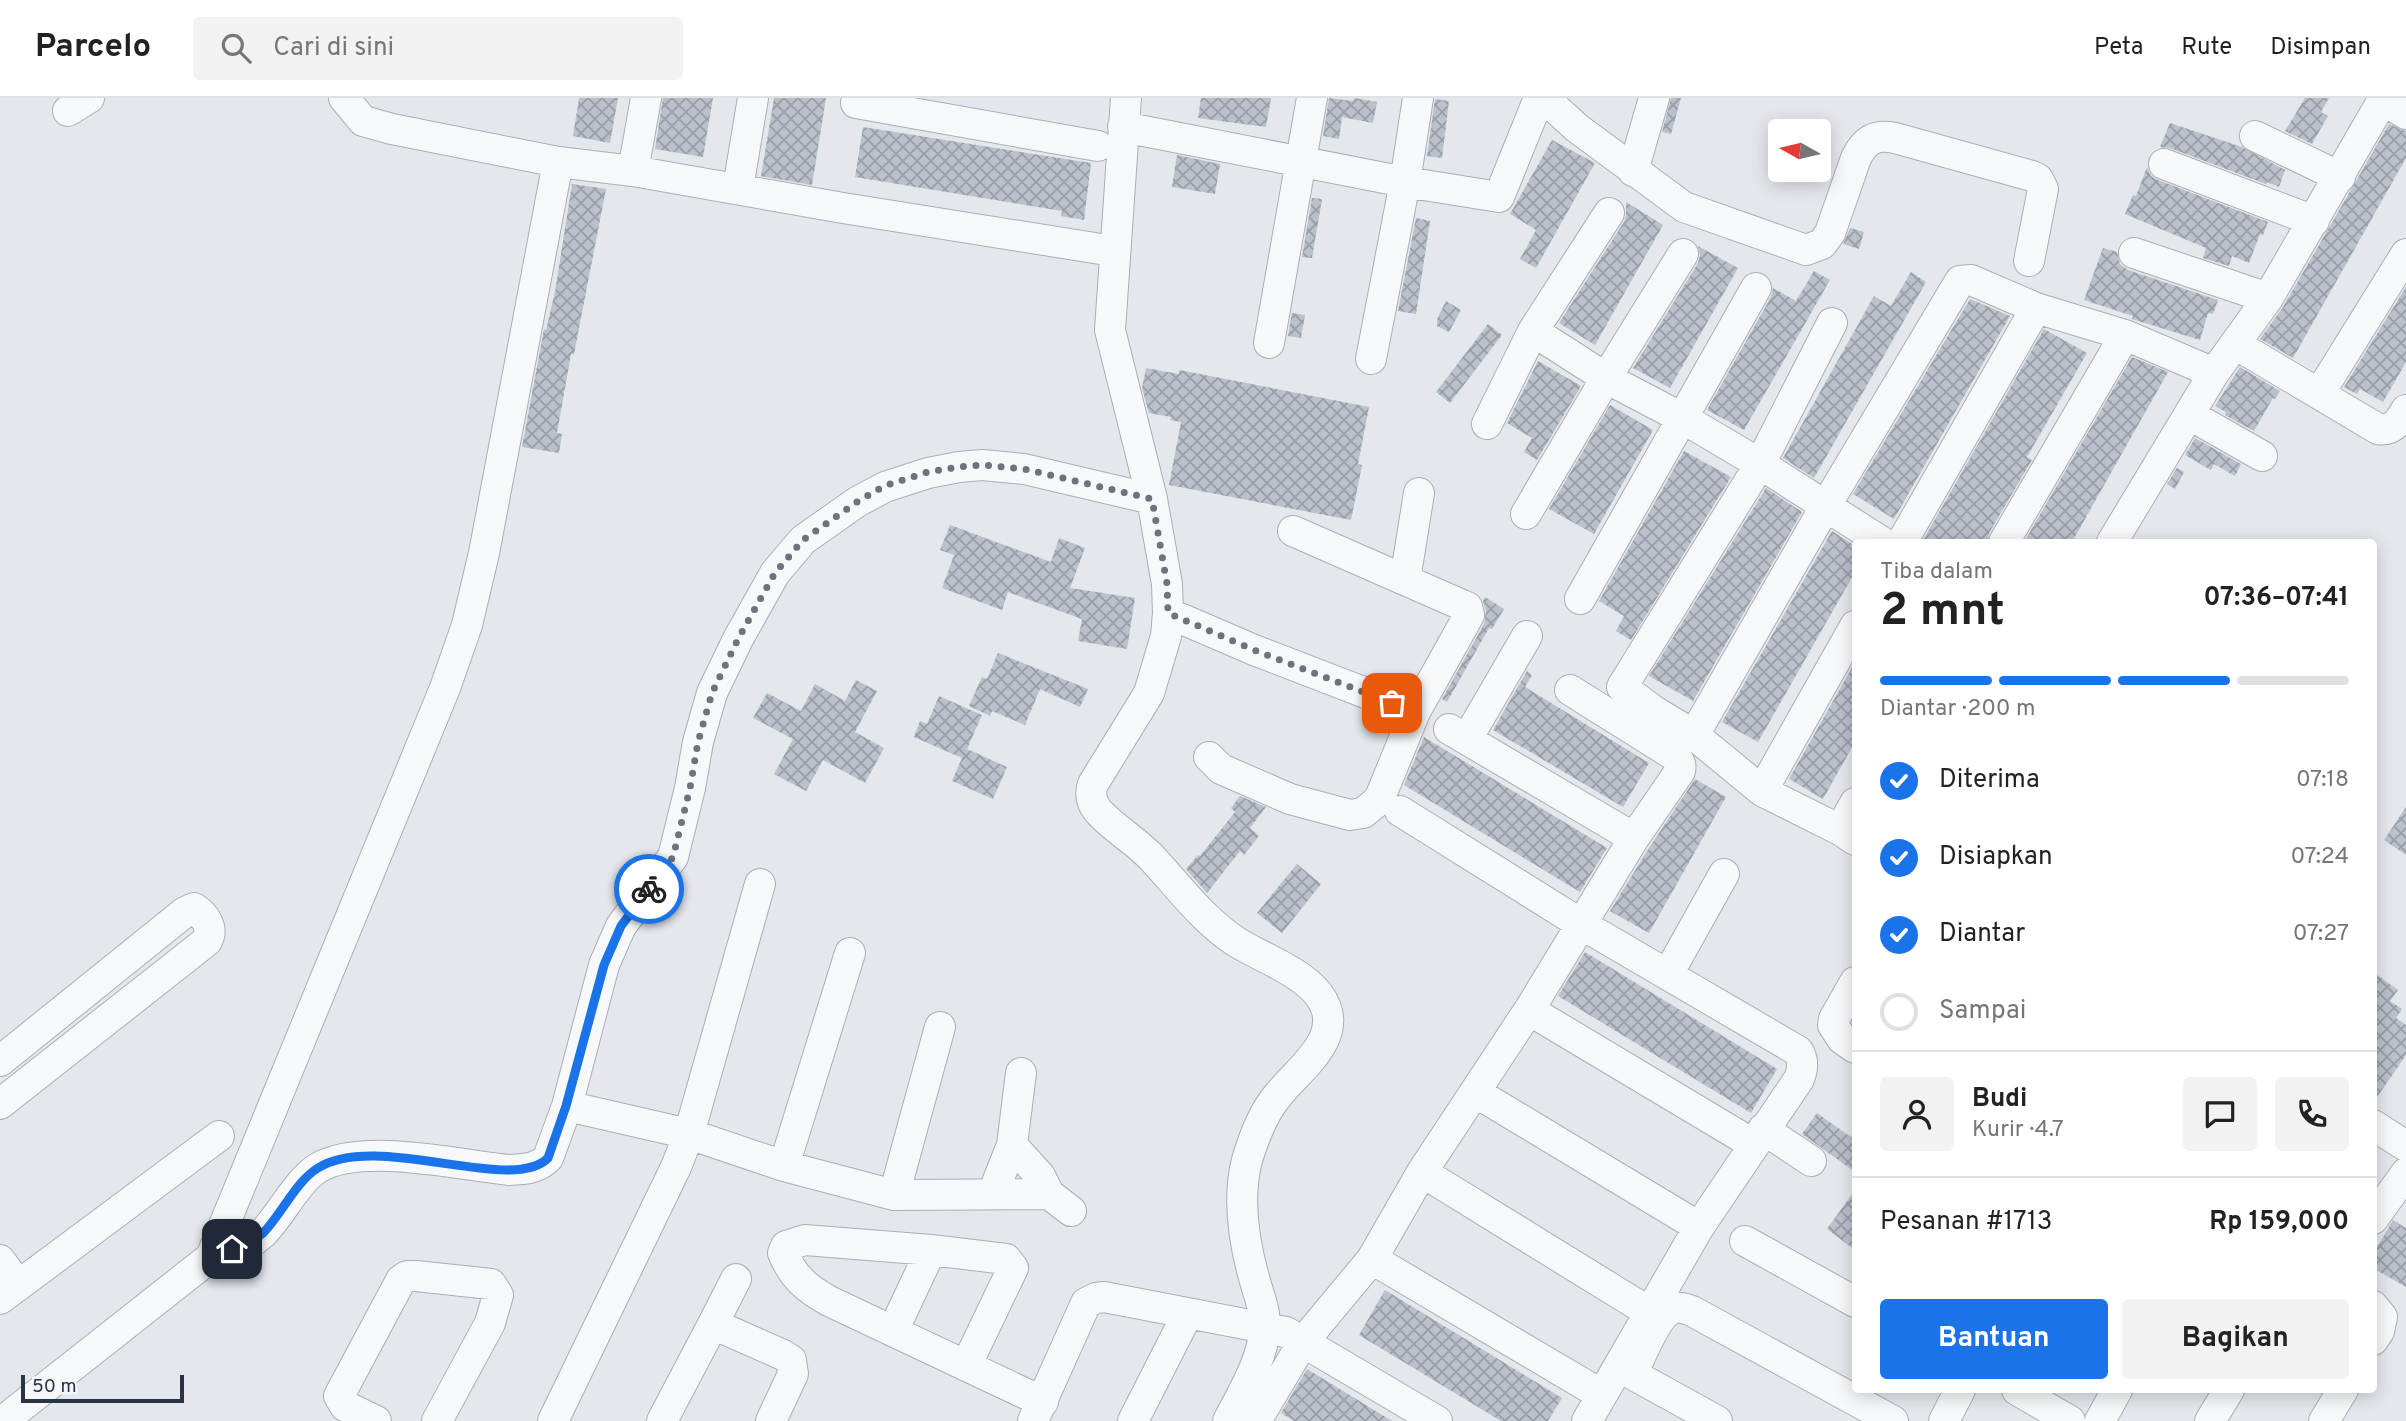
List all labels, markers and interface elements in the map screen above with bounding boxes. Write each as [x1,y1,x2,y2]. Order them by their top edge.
search box [193,17,683,80]
text: Parcelo [35,27,151,69]
icon: search [217,29,255,67]
text: Cari di sini [273,32,394,65]
text: Peta [2094,33,2143,63]
text: Rute [2181,33,2232,63]
text: Disimpan [2270,33,2371,63]
north arrow [1768,119,1830,182]
map controls [1768,119,1831,182]
text: Tiba dalam [1880,558,1993,587]
text: 07:36–07:41 [2203,582,2349,615]
text: 2 mnt [1880,583,2005,642]
pin [1362,673,1422,733]
icon: bag [1373,684,1411,722]
text: Diantar · 200 m [1880,695,2035,724]
icon: check [1880,762,1918,800]
text: Diterima [1939,764,2040,797]
text: 07:18 [2296,766,2349,795]
icon: check [1880,839,1918,877]
text: Disiapkan [1939,841,2053,874]
text: 07:24 [2291,843,2349,872]
courier [614,854,684,924]
icon: bike [630,870,668,908]
icon: check [1880,916,1918,954]
text: Diantar [1939,918,2025,951]
text: 07:27 [2293,920,2349,949]
text: Sampai [1939,995,2026,1028]
button: person [1880,1077,1954,1151]
button: chat [2183,1077,2257,1151]
button: phone [2275,1077,2349,1151]
text: Budi [1972,1083,2027,1116]
text: Kurir · 4.7 [1972,1116,2064,1145]
text: Pesanan #1713 [1880,1206,2052,1239]
text: Rp 159,000 [2209,1206,2349,1239]
pin [202,1219,262,1279]
icon: home [213,1230,251,1268]
button: Bantuan [1880,1299,2108,1379]
button: Bagikan [2122,1299,2349,1379]
scale bar [21,1372,184,1404]
text: 50 m [32,1375,77,1399]

